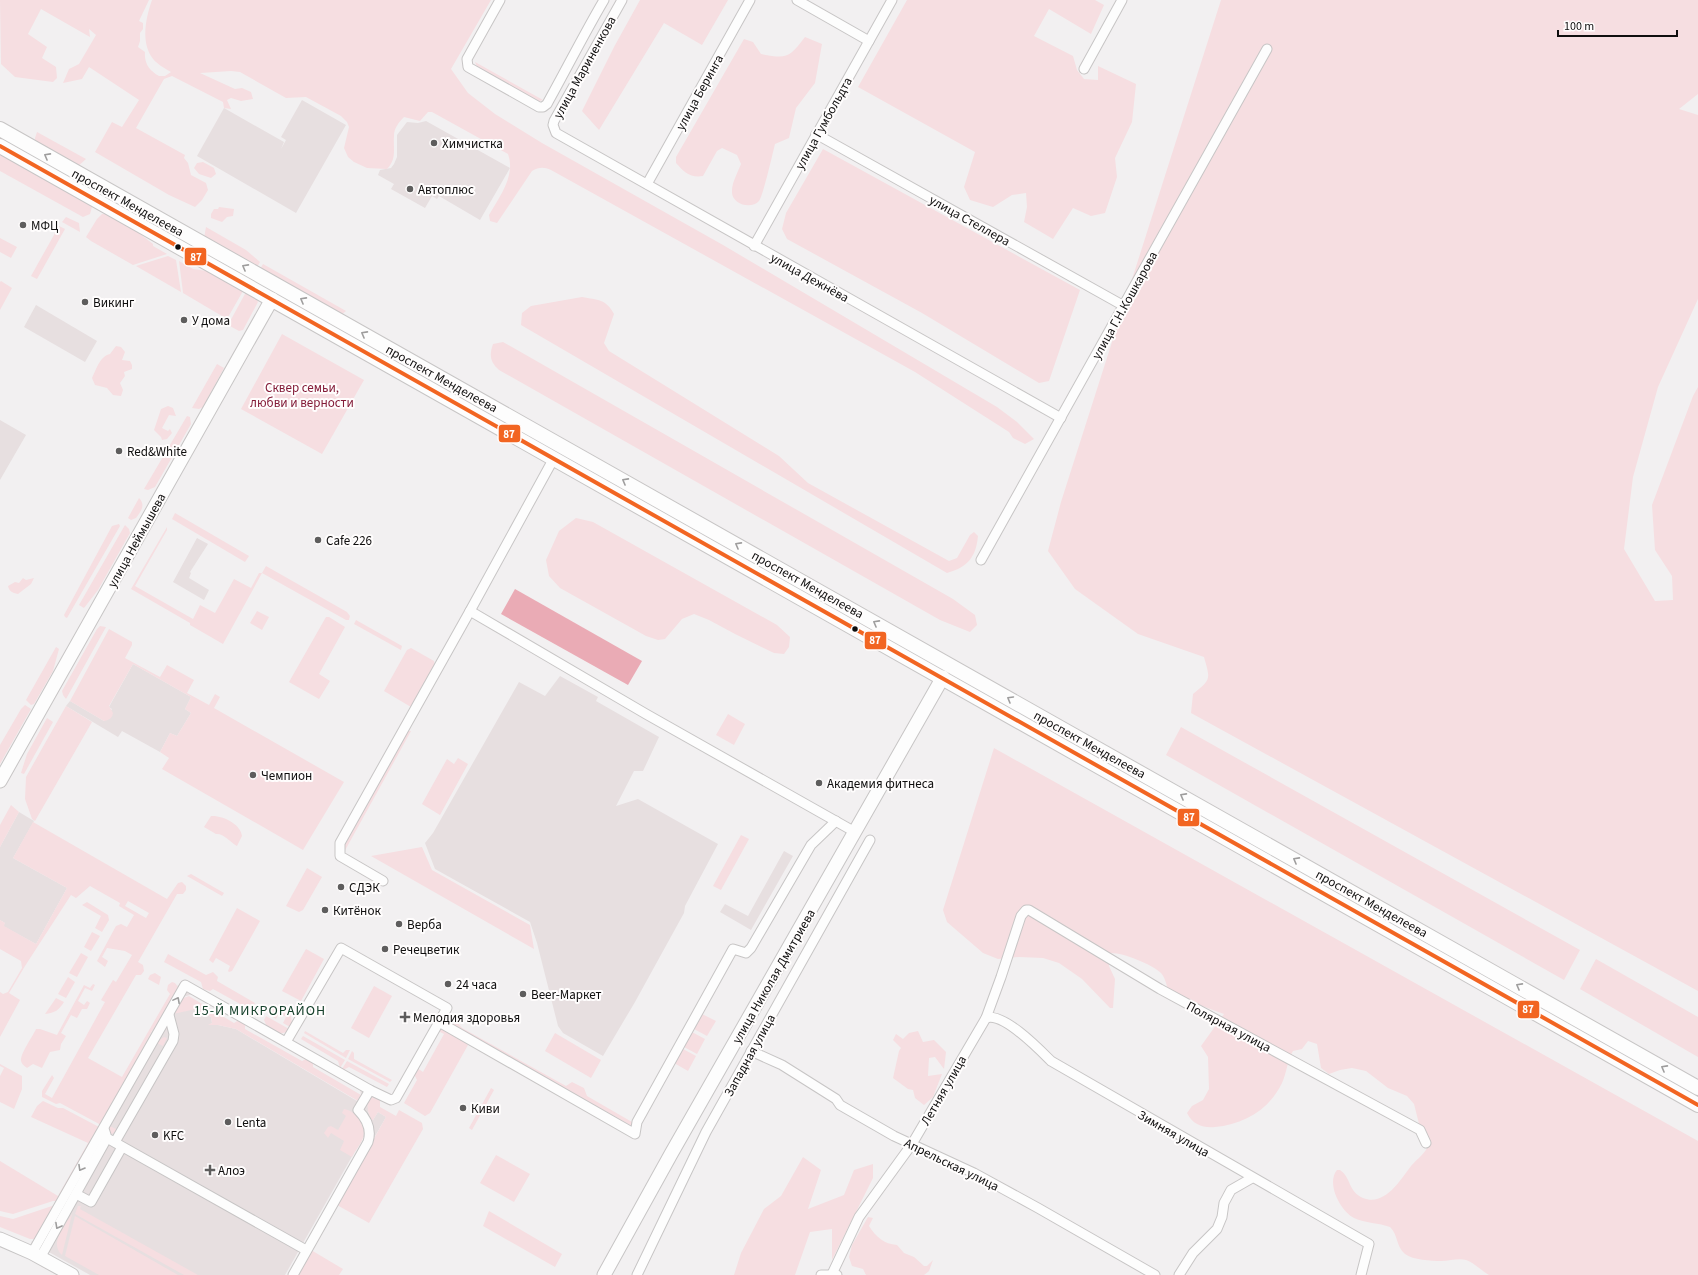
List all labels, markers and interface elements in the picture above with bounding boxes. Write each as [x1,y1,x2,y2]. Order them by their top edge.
scale bar [1558,12,1677,38]
street label: улица Мариненкова [549,13,621,122]
text: 100 m [1564,18,1594,35]
street label: улица Беринга [672,51,728,134]
street label: улица Гумбольдта [791,74,857,173]
place label: Химчистка [442,135,503,153]
marker: Химчистка [429,138,439,148]
one-way arrow [43,153,51,160]
street label: проспект Менделеева [68,165,187,241]
place label: Автоплюс [418,181,474,199]
marker: Автоплюс [405,184,415,194]
street label: улица Стеллера [926,191,1013,251]
place label: МФЦ [31,217,59,235]
marker: МФЦ [18,220,28,230]
unlabelled marker [173,242,183,252]
line badge: 87 [184,247,207,266]
street label: улица Г.Н.Кошкарова [1088,248,1162,363]
street label: улица Дежнёва [767,249,852,307]
text: 87 [190,250,202,265]
one-way arrow [242,265,249,272]
place label: Викинг [93,294,134,312]
marker: Викинг [80,297,90,307]
one-way arrow [300,298,307,305]
place label: У дома [192,312,230,330]
marker: У дома [179,315,189,325]
one-way arrow [361,332,368,339]
street label: проспект Менделеева [382,341,501,417]
park label: Сквер семьи, любви и верности [250,379,354,412]
line badge: 87 [498,424,521,443]
text: 87 [503,427,515,442]
place label: Red&White [127,443,187,461]
marker: Red&White [114,446,124,456]
one-way arrow [622,479,629,486]
street label: улица Неймышева [103,490,170,591]
place label: Cafe 226 [326,532,372,550]
marker: Cafe 226 [313,535,323,545]
one-way arrow [735,543,742,550]
street label: проспект Менделеева [748,547,867,623]
one-way arrow [873,620,880,628]
unlabelled marker [850,624,860,634]
line badge: 87 [864,631,887,650]
text: 87 [869,633,881,648]
one-way arrow [1007,696,1014,703]
street label: проспект Менделеева [1030,707,1149,783]
place label: Чемпион [261,767,312,785]
marker: Чемпион [248,770,258,780]
place label: Академия фитнеса [827,775,934,793]
marker: Академия фитнеса [814,778,824,788]
one-way arrow [1179,794,1187,801]
line badge: 87 [1177,808,1200,827]
text: 87 [1183,810,1195,825]
one-way arrow [1293,858,1300,865]
street label: проспект Менделеева [1312,866,1431,942]
place label: СДЭК [349,879,380,897]
marker: СДЭК [336,882,346,892]
place label: Китёнок [333,902,381,920]
marker: Китёнок [320,905,330,915]
street label: улица Николая Дмитриева [728,906,820,1047]
place label: Верба [407,916,442,934]
marker: Верба [394,919,404,929]
place label: Речецветик [393,941,460,959]
marker: Речецветик [380,944,390,954]
place label: 24 часа [456,976,497,994]
marker: 24 часа [443,979,453,989]
one-way arrow [1515,984,1523,991]
place label: Beer-Маркет [531,986,602,1004]
marker: Beer-Маркет [518,989,528,999]
one-way arrow [173,997,180,1004]
street label: Полярная улица [1183,997,1274,1057]
line badge: 87 [1517,1000,1540,1019]
district label: 15-Й МИКРОРАЙОН [194,1001,326,1021]
text: 87 [1522,1002,1534,1017]
place label: Мелодия здоровья [413,1009,520,1027]
street label: Западная улица [720,1011,780,1100]
marker: Мелодия здоровья [400,1012,410,1022]
street label: Летняя улица [917,1052,971,1129]
one-way arrow [1661,1066,1668,1073]
place label: Киви [471,1100,500,1118]
marker: Киви [458,1103,468,1113]
street label: Зимняя улица [1134,1106,1213,1162]
place label: Lenta [236,1114,266,1132]
marker: Lenta [223,1117,233,1127]
place label: KFC [163,1127,184,1145]
marker: KFC [150,1130,160,1140]
street label: Апрельская улица [901,1134,1002,1196]
place label: Алоэ [218,1162,245,1180]
one-way arrow [78,1163,85,1171]
marker: Алоэ [205,1165,215,1175]
one-way arrow [55,1222,63,1229]

